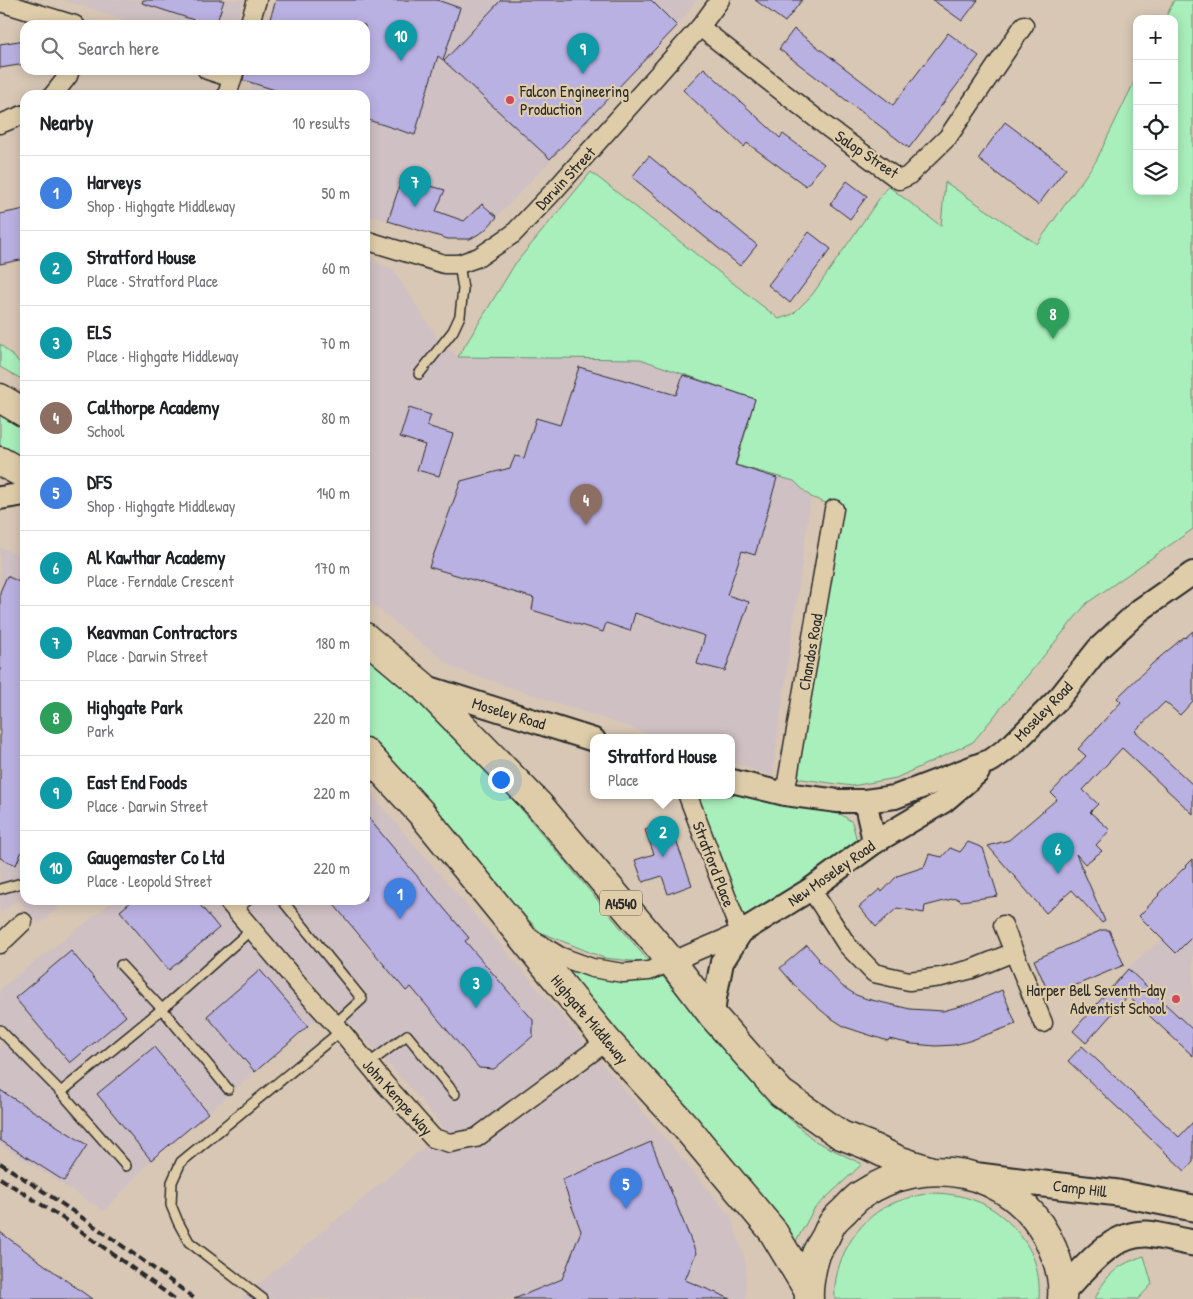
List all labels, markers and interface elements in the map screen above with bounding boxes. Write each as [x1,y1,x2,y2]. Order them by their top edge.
map controls [1133,15,1178,195]
button: + [1133,15,1178,60]
search box [20,20,370,75]
pin: 10 [385,20,417,61]
pin: 9 [567,33,599,74]
icon: search [38,34,66,62]
text: Search here [78,35,159,61]
button: − [1133,60,1178,105]
place label: Falcon Engineering Production [519,80,629,120]
marker: Falcon Engineering Production [504,94,516,106]
button: locate [1133,105,1178,150]
text: Nearby [40,108,93,137]
text: 10 results [292,112,350,134]
street label: Salop Street [831,125,903,184]
street label: Darwin Street [530,141,600,214]
button: layers [1133,150,1178,195]
pin: 7 [399,166,431,207]
text: Harveys [87,169,141,195]
text: 1 [53,182,59,204]
text: 50 m [322,182,350,204]
text: Shop · Highgate Middleway [87,195,235,217]
text: Stratford House [87,244,196,270]
text: 2 [52,257,60,279]
text: 60 m [322,257,350,279]
text: Place · Stratford Place [87,270,218,292]
pin: 8 [1037,298,1069,339]
text: ELS [87,319,111,345]
text: 3 [52,332,60,354]
text: 70 m [320,332,350,354]
text: Place · Highgate Middleway [87,345,239,367]
text: Calthorpe Academy [87,394,220,420]
text: 4 [53,407,59,429]
text: 80 m [321,407,350,429]
text: School [87,420,124,442]
text: DFS [87,469,112,495]
text: 5 [53,482,59,504]
text: 140 m [316,482,350,504]
pin: 4 [570,484,602,525]
text: Shop · Highgate Middleway [87,495,235,517]
text: Al Kawthar Academy [87,544,226,570]
text: 6 [53,557,59,579]
text: 170 m [315,557,350,579]
text: Place · Ferndale Crescent [87,570,234,592]
street label: Chandos Road [792,612,828,692]
text: Keavman Contractors [87,619,237,645]
text: 7 [52,632,60,654]
text: 180 m [316,632,350,654]
text: Place · Darwin Street [87,645,208,667]
street label: Moseley Road [1009,676,1077,746]
street label: Moseley Road [470,691,548,735]
text: Highgate Park [87,694,183,720]
text: 8 [53,707,59,729]
text: 220 m [313,707,350,729]
text: Park [87,720,114,742]
popup [590,734,735,799]
text: Stratford House [608,743,717,769]
your location [488,767,514,793]
text: East End Foods [87,769,187,795]
text: Place [608,769,639,791]
text: 9 [53,782,59,804]
text: 220 m [313,782,350,804]
text: Place · Darwin Street [87,795,208,817]
pin: 2 [647,816,679,857]
street label: Stratford Place [688,818,741,910]
pin: 6 [1042,833,1074,874]
street label: New Moseley Road [783,835,879,911]
text: Gaugemaster Co Ltd [87,844,224,870]
text: 10 [50,857,62,879]
text: 220 m [313,857,350,879]
text: Place · Leopold Street [87,870,212,892]
pin: 1 [384,878,416,919]
road number: A4540 [600,890,642,916]
pin: 3 [460,967,492,1008]
street label: Highgate Middleway [546,970,634,1069]
place label: Harper Bell Seventh-day Adventist School [1026,979,1167,1019]
marker: Harper Bell Seventh-day Adventist School [1170,993,1182,1005]
street label: John Kempe Way [358,1054,438,1140]
pin: 5 [610,1168,642,1209]
street label: Camp Hill [1052,1174,1108,1202]

